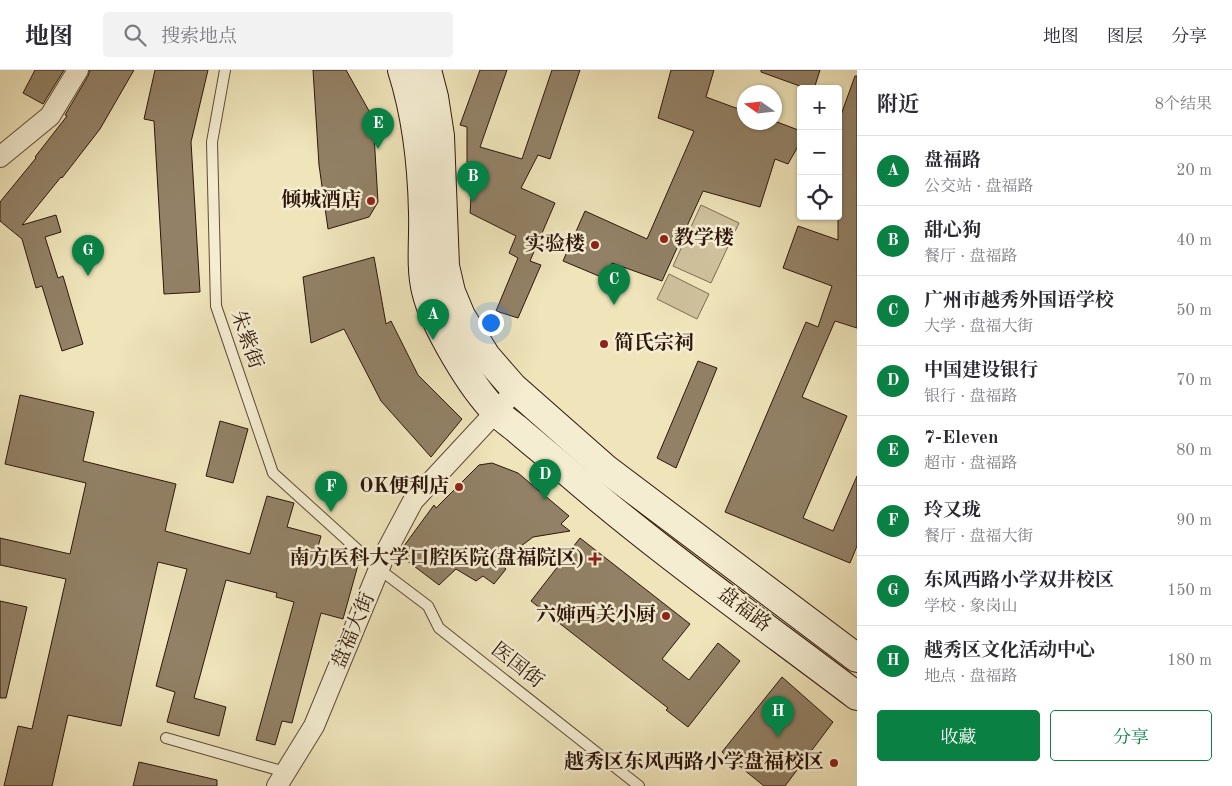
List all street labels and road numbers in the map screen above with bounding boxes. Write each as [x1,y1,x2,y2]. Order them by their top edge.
street label: 朱紫街 [227,308,267,372]
street label: 盘福路 [714,582,775,636]
street label: 盘福大街 [327,589,379,672]
street label: 医国街 [487,638,548,692]

